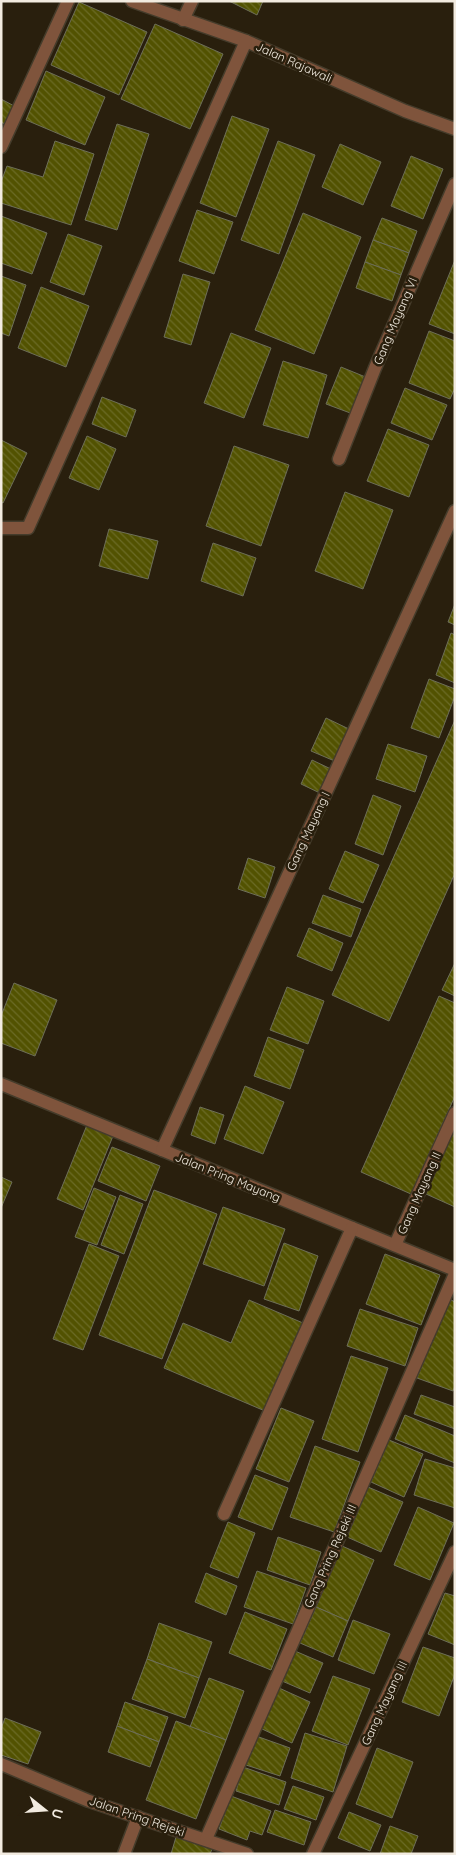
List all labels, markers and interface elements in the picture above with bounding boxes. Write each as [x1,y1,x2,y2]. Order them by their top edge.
street label: Jalan Rajawali [254,39,334,85]
street label: Gang Mayang VI [370,275,420,367]
street label: Gang Mayang I [283,789,333,873]
street label: Jalan Pring Mayang [173,1149,283,1205]
street label: Gang Mayang II [394,1150,444,1236]
street label: Gang Pring Rejeki III [300,1502,360,1610]
street label: Gang Mayang III [358,1658,410,1748]
north arrow [20,1785,70,1835]
street label: Jalan Pring Rejeki [87,1793,187,1839]
text: U [47,1806,67,1821]

